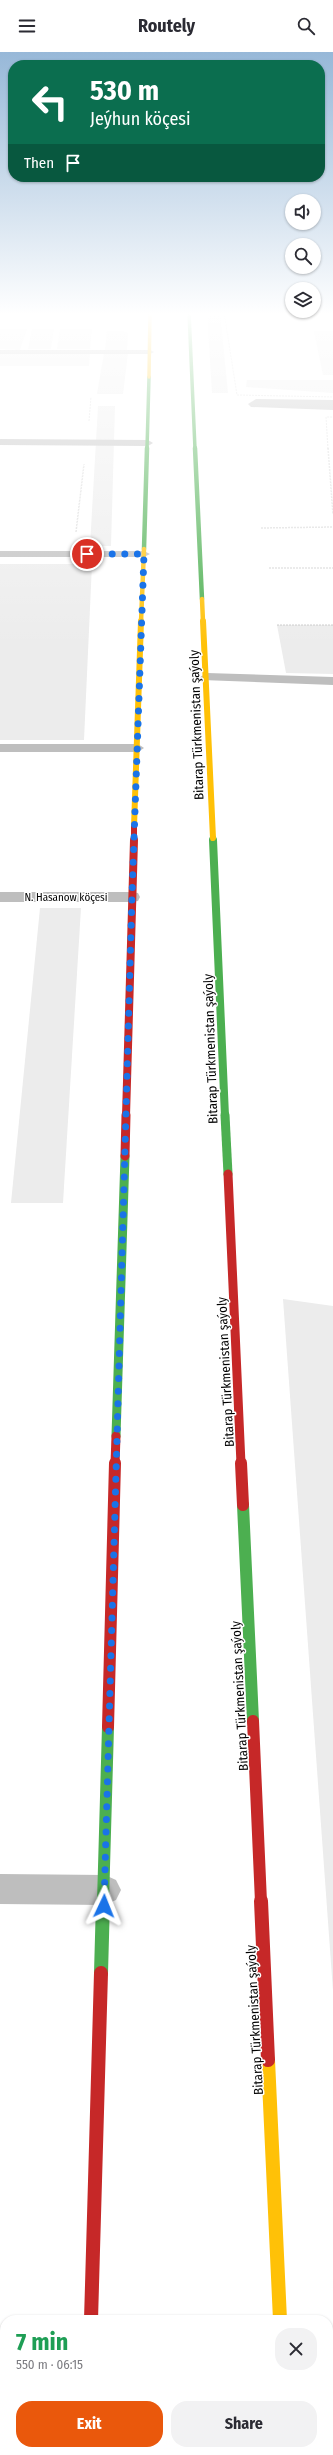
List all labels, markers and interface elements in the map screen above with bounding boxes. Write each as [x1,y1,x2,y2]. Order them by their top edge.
icon: menu [16,15,38,37]
text: Routely [138,15,195,37]
icon: search [295,15,317,37]
text: 530 m [90,74,159,107]
icon: left [24,76,76,128]
text: Jeýhun köçesi [90,108,191,130]
icon: arrive [62,152,84,174]
text: Then [24,154,54,172]
map controls [285,194,321,318]
button: sound [285,194,321,230]
button: search [285,238,321,274]
button: layers [285,282,321,318]
pin [70,537,104,571]
icon: arrive [76,543,98,565]
street label: Bitarap Türkmenistan şaýoly [186,649,207,800]
street label: N. Hasanow köçesi [24,891,108,904]
street label: Bitarap Türkmenistan şaýoly [200,973,221,1124]
street label: Bitarap Türkmenistan şaýoly [214,1296,237,1447]
street label: Bitarap Türkmenistan şaýoly [228,1620,251,1771]
position arrow [83,1885,125,1927]
street label: Bitarap Türkmenistan şaýoly [243,1944,266,2095]
text: 7 min [16,2328,68,2356]
button: close [275,2328,317,2370]
text: 550 m · 06:15 [16,2357,83,2372]
button: Exit [16,2401,163,2447]
button: Share [171,2401,317,2447]

